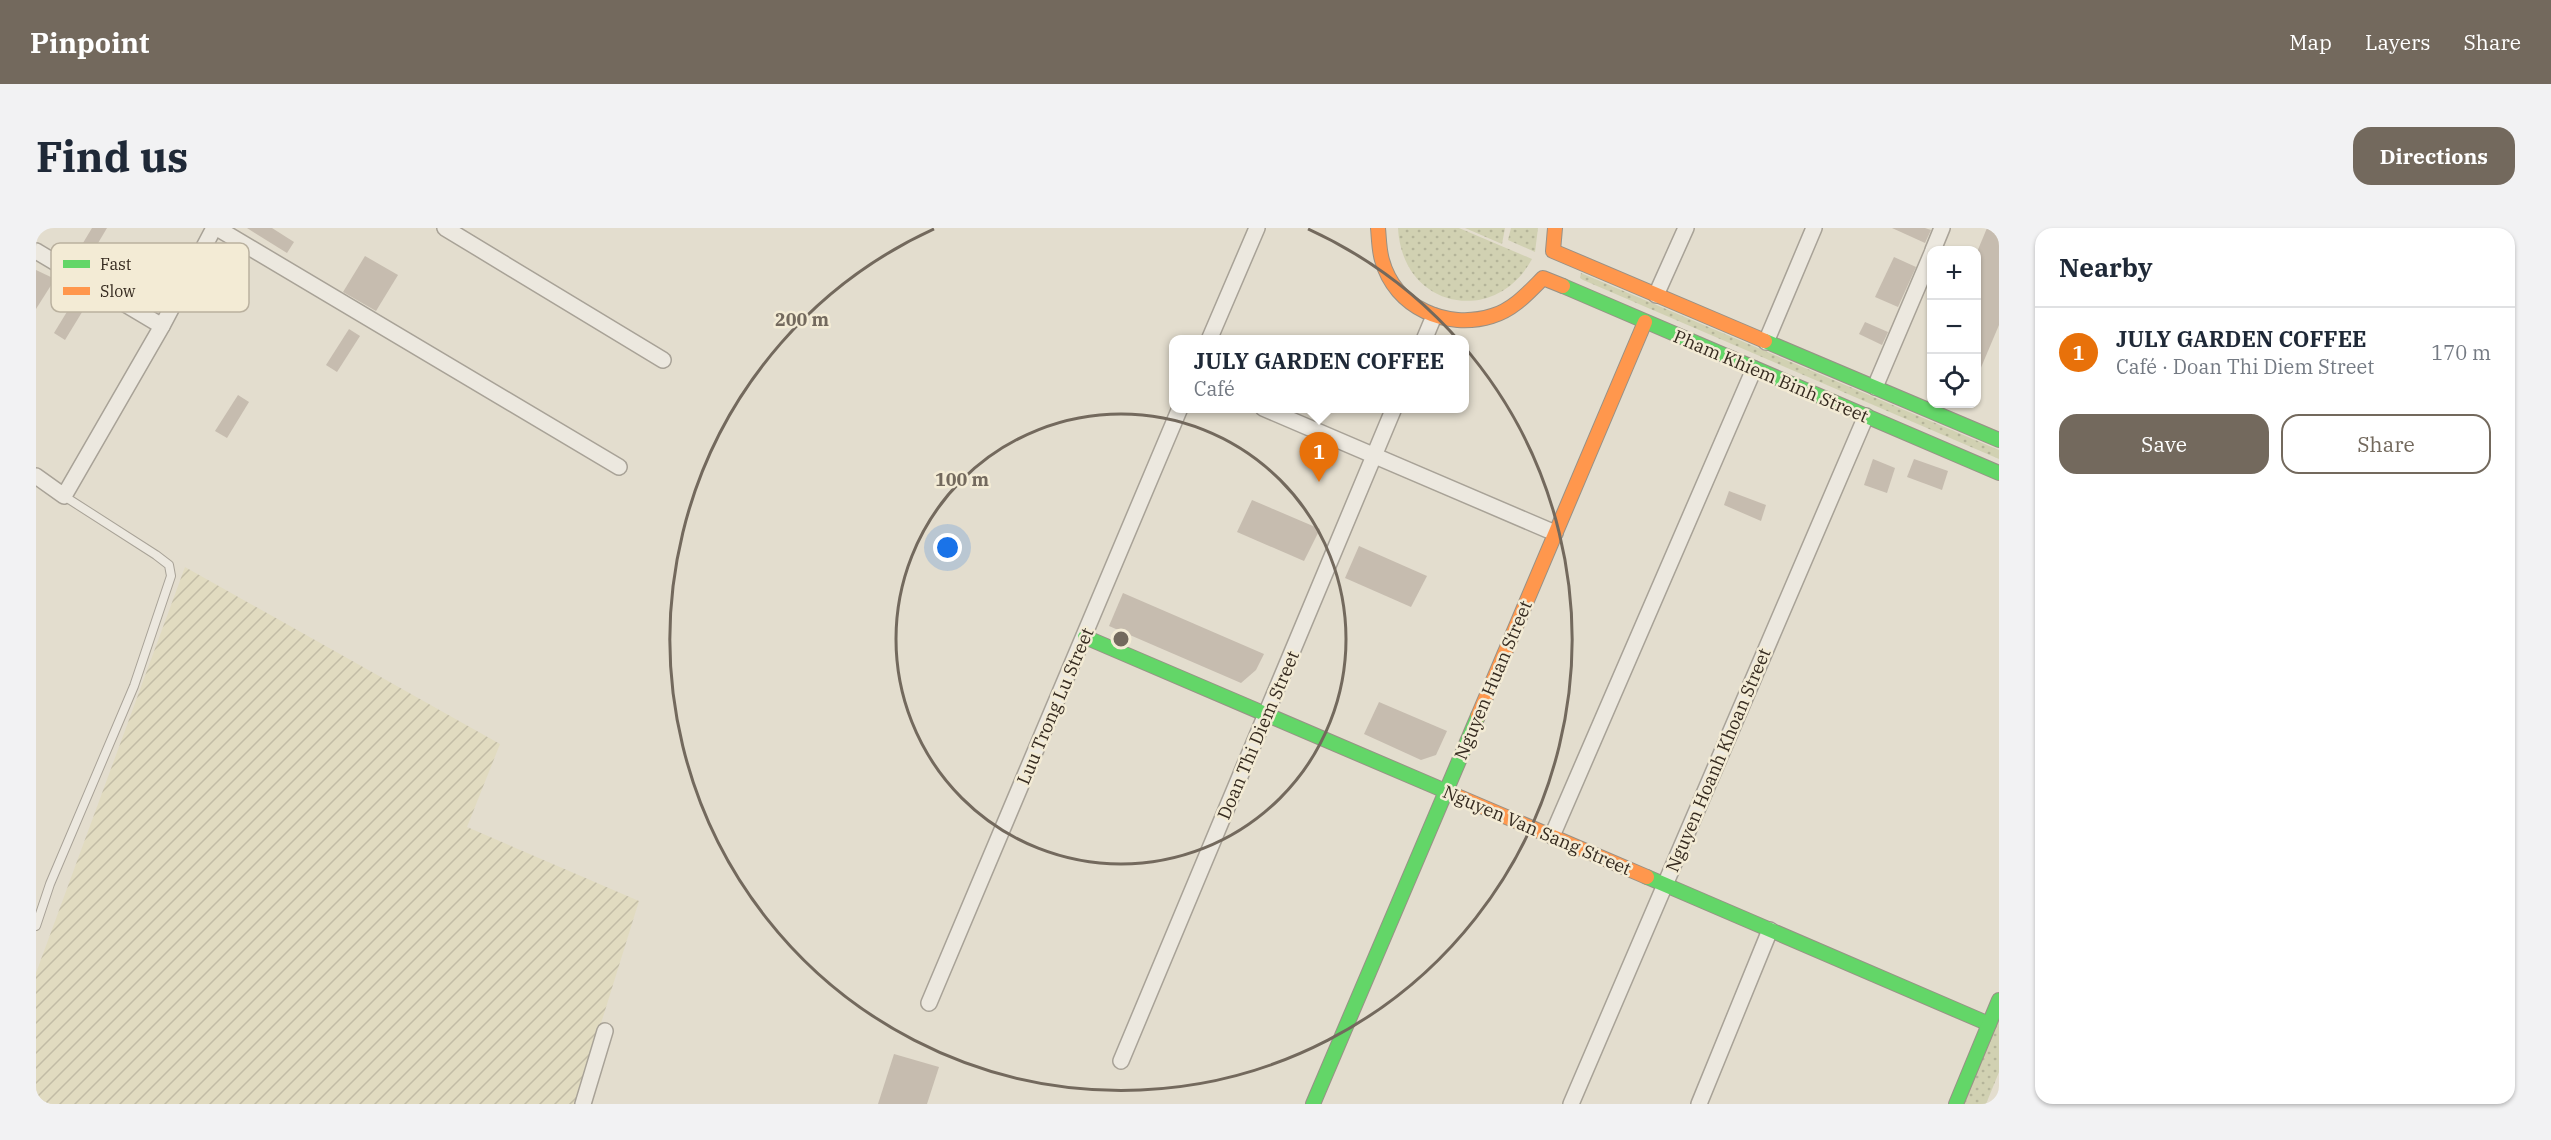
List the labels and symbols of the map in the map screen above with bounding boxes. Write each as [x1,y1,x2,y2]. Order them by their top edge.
legend [51,243,249,312]
text: Fast [100,254,132,274]
text: Slow [100,281,136,301]
text: 200 m [775,308,830,331]
street label: Pham Khiem Binh Street [1670,324,1872,428]
pin: 1 [1300,432,1338,482]
text: 100 m [935,468,990,491]
your location [933,533,962,562]
street label: Nguyen Huan Street [1449,597,1537,763]
street label: Luu Trong Lu Street [1012,624,1098,788]
centre of rings [1111,629,1131,649]
street label: Nguyen Hoanh Khoan Street [1660,645,1776,875]
street label: Doan Thi Diem Street [1212,647,1304,823]
street label: Nguyen Van Sang Street [1439,780,1635,880]

